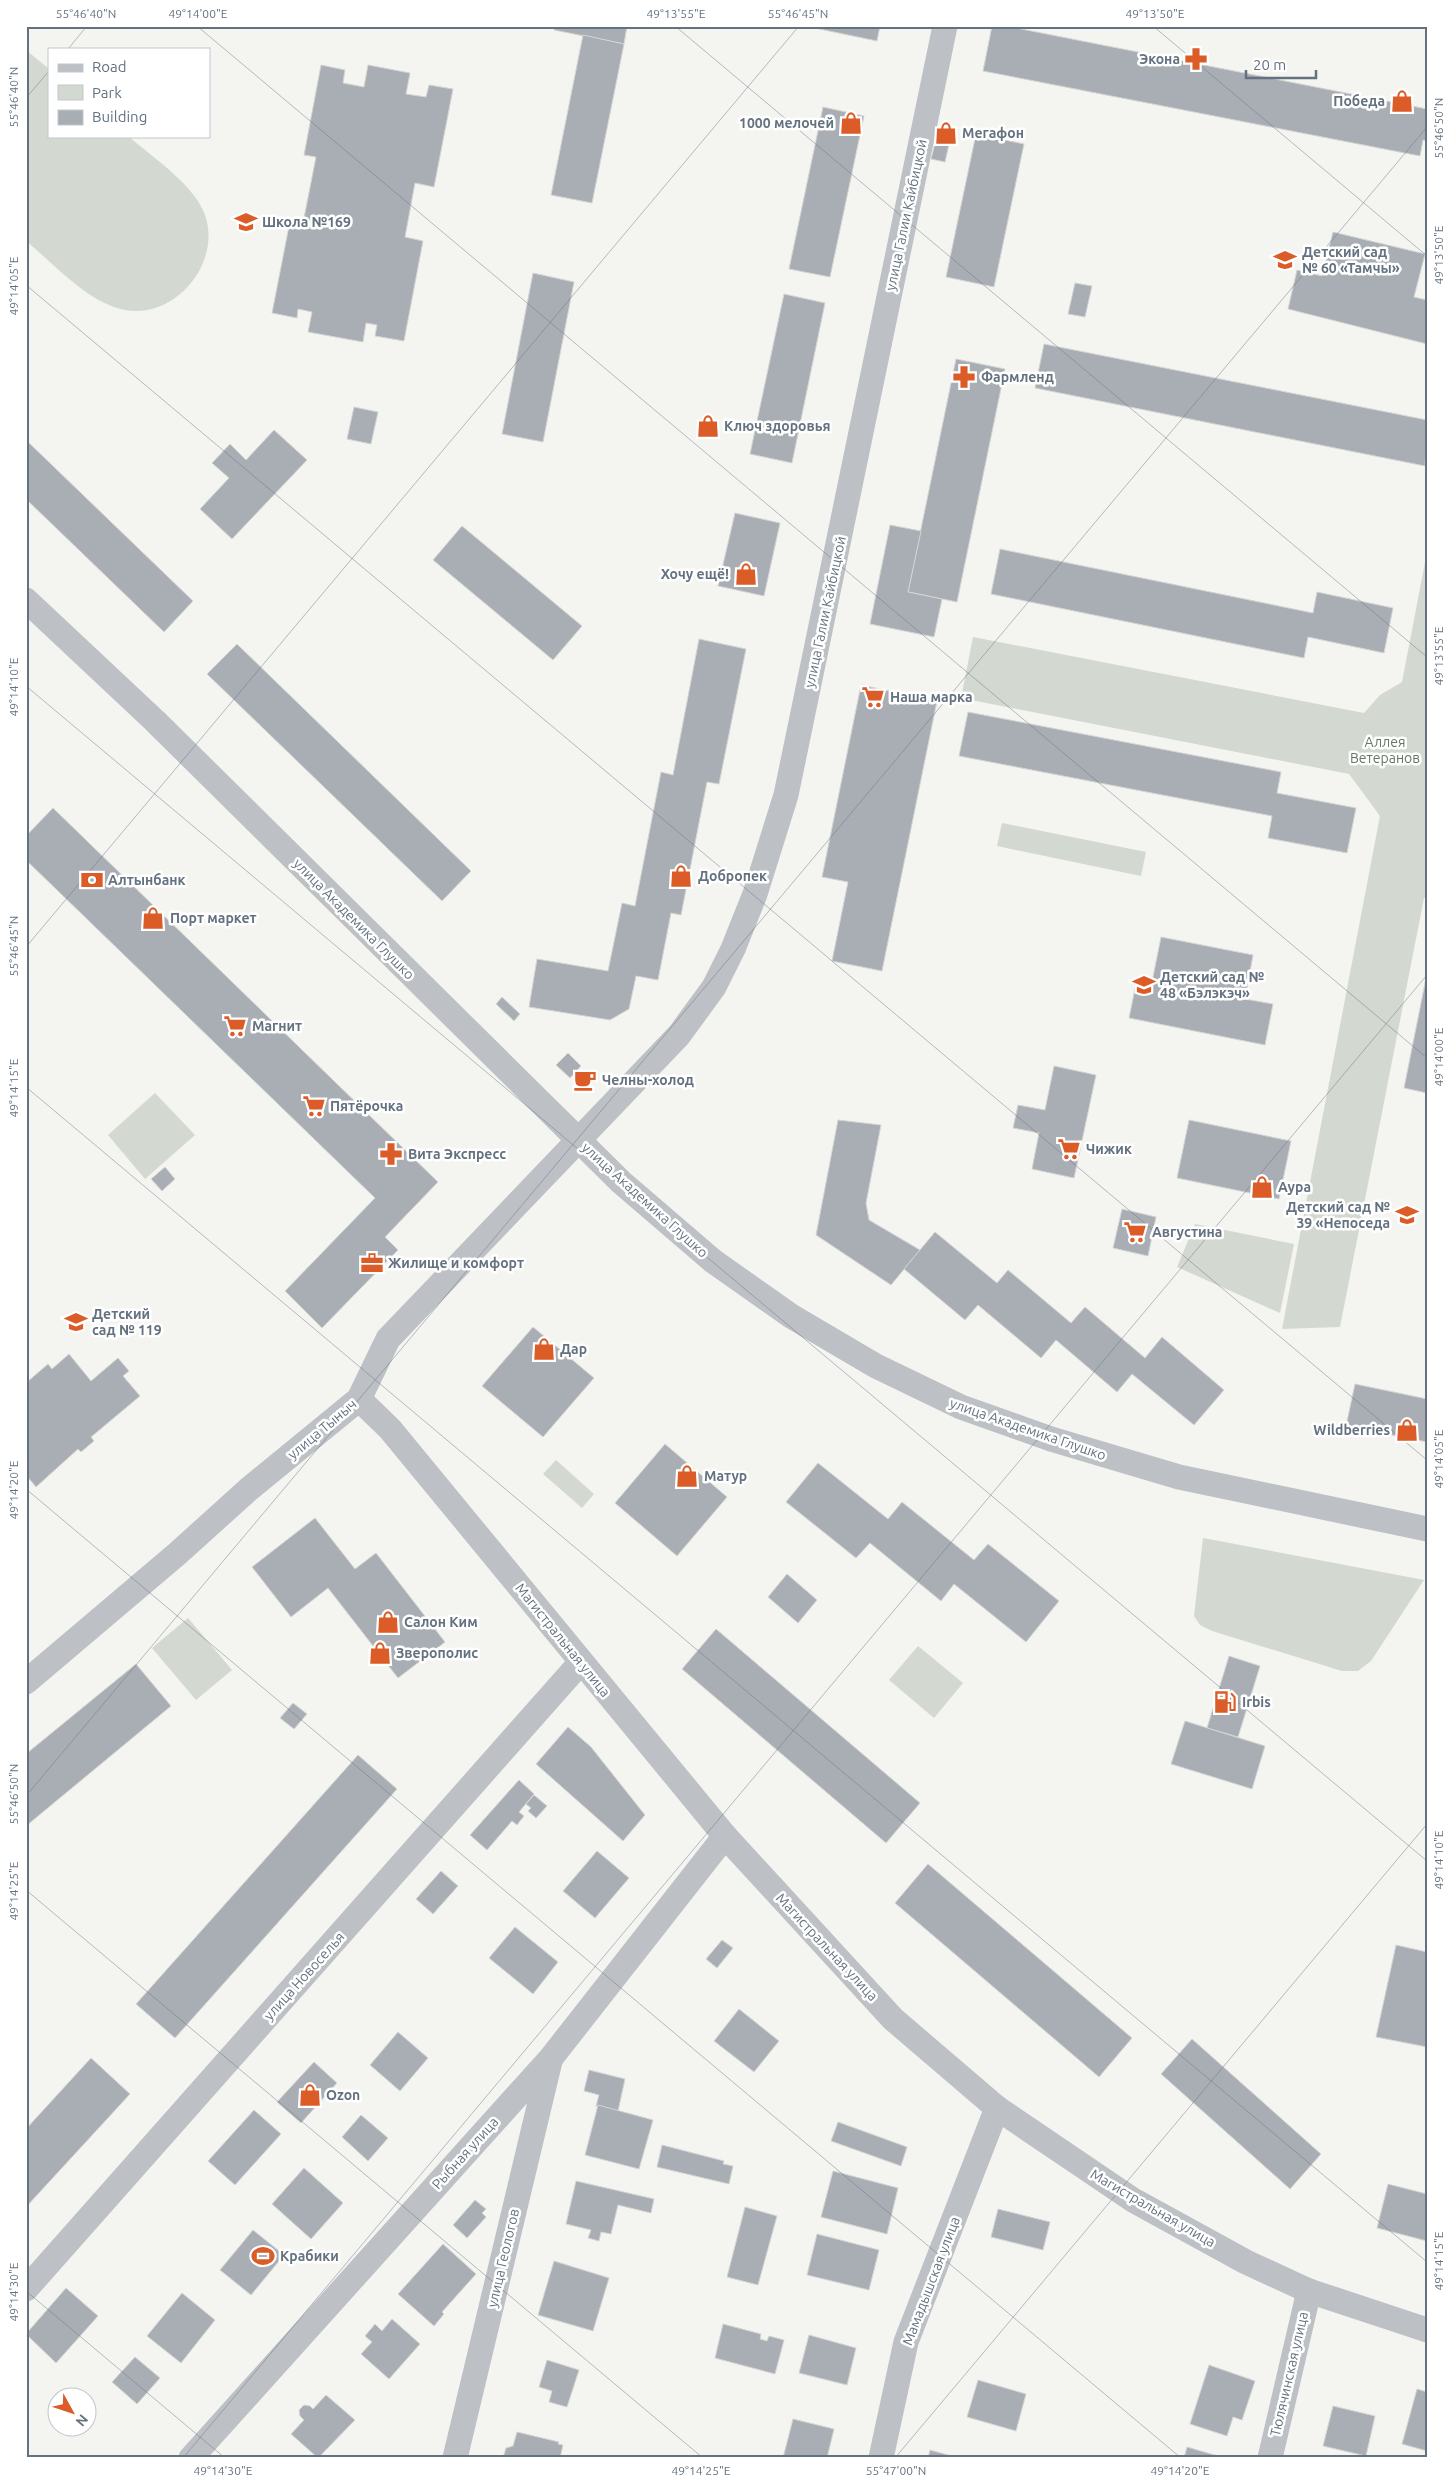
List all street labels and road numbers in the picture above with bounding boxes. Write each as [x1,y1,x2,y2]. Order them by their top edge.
street label: улица Галии Кайбицкой [882,138,930,292]
street label: улица Галии Кайбицкой [801,535,849,689]
street label: улица Академика Глушко [290,855,418,983]
street label: улица Академика Глушко [579,1139,711,1261]
street label: улица Академика Глушко [948,1395,1108,1463]
street label: улица Тыныч [284,1396,360,1462]
street label: Магистральная улица [512,1580,614,1700]
street label: Магистральная улица [773,1890,881,2004]
street label: улица Новоселья [260,1929,348,2023]
street label: Рыбная улица [428,2114,502,2192]
street label: Магистральная улица [1088,2166,1218,2250]
street label: улица Геологов [484,2207,522,2309]
street label: Мамадышская улица [899,2214,963,2348]
street label: Тюлячинская улица [1267,2310,1311,2438]

